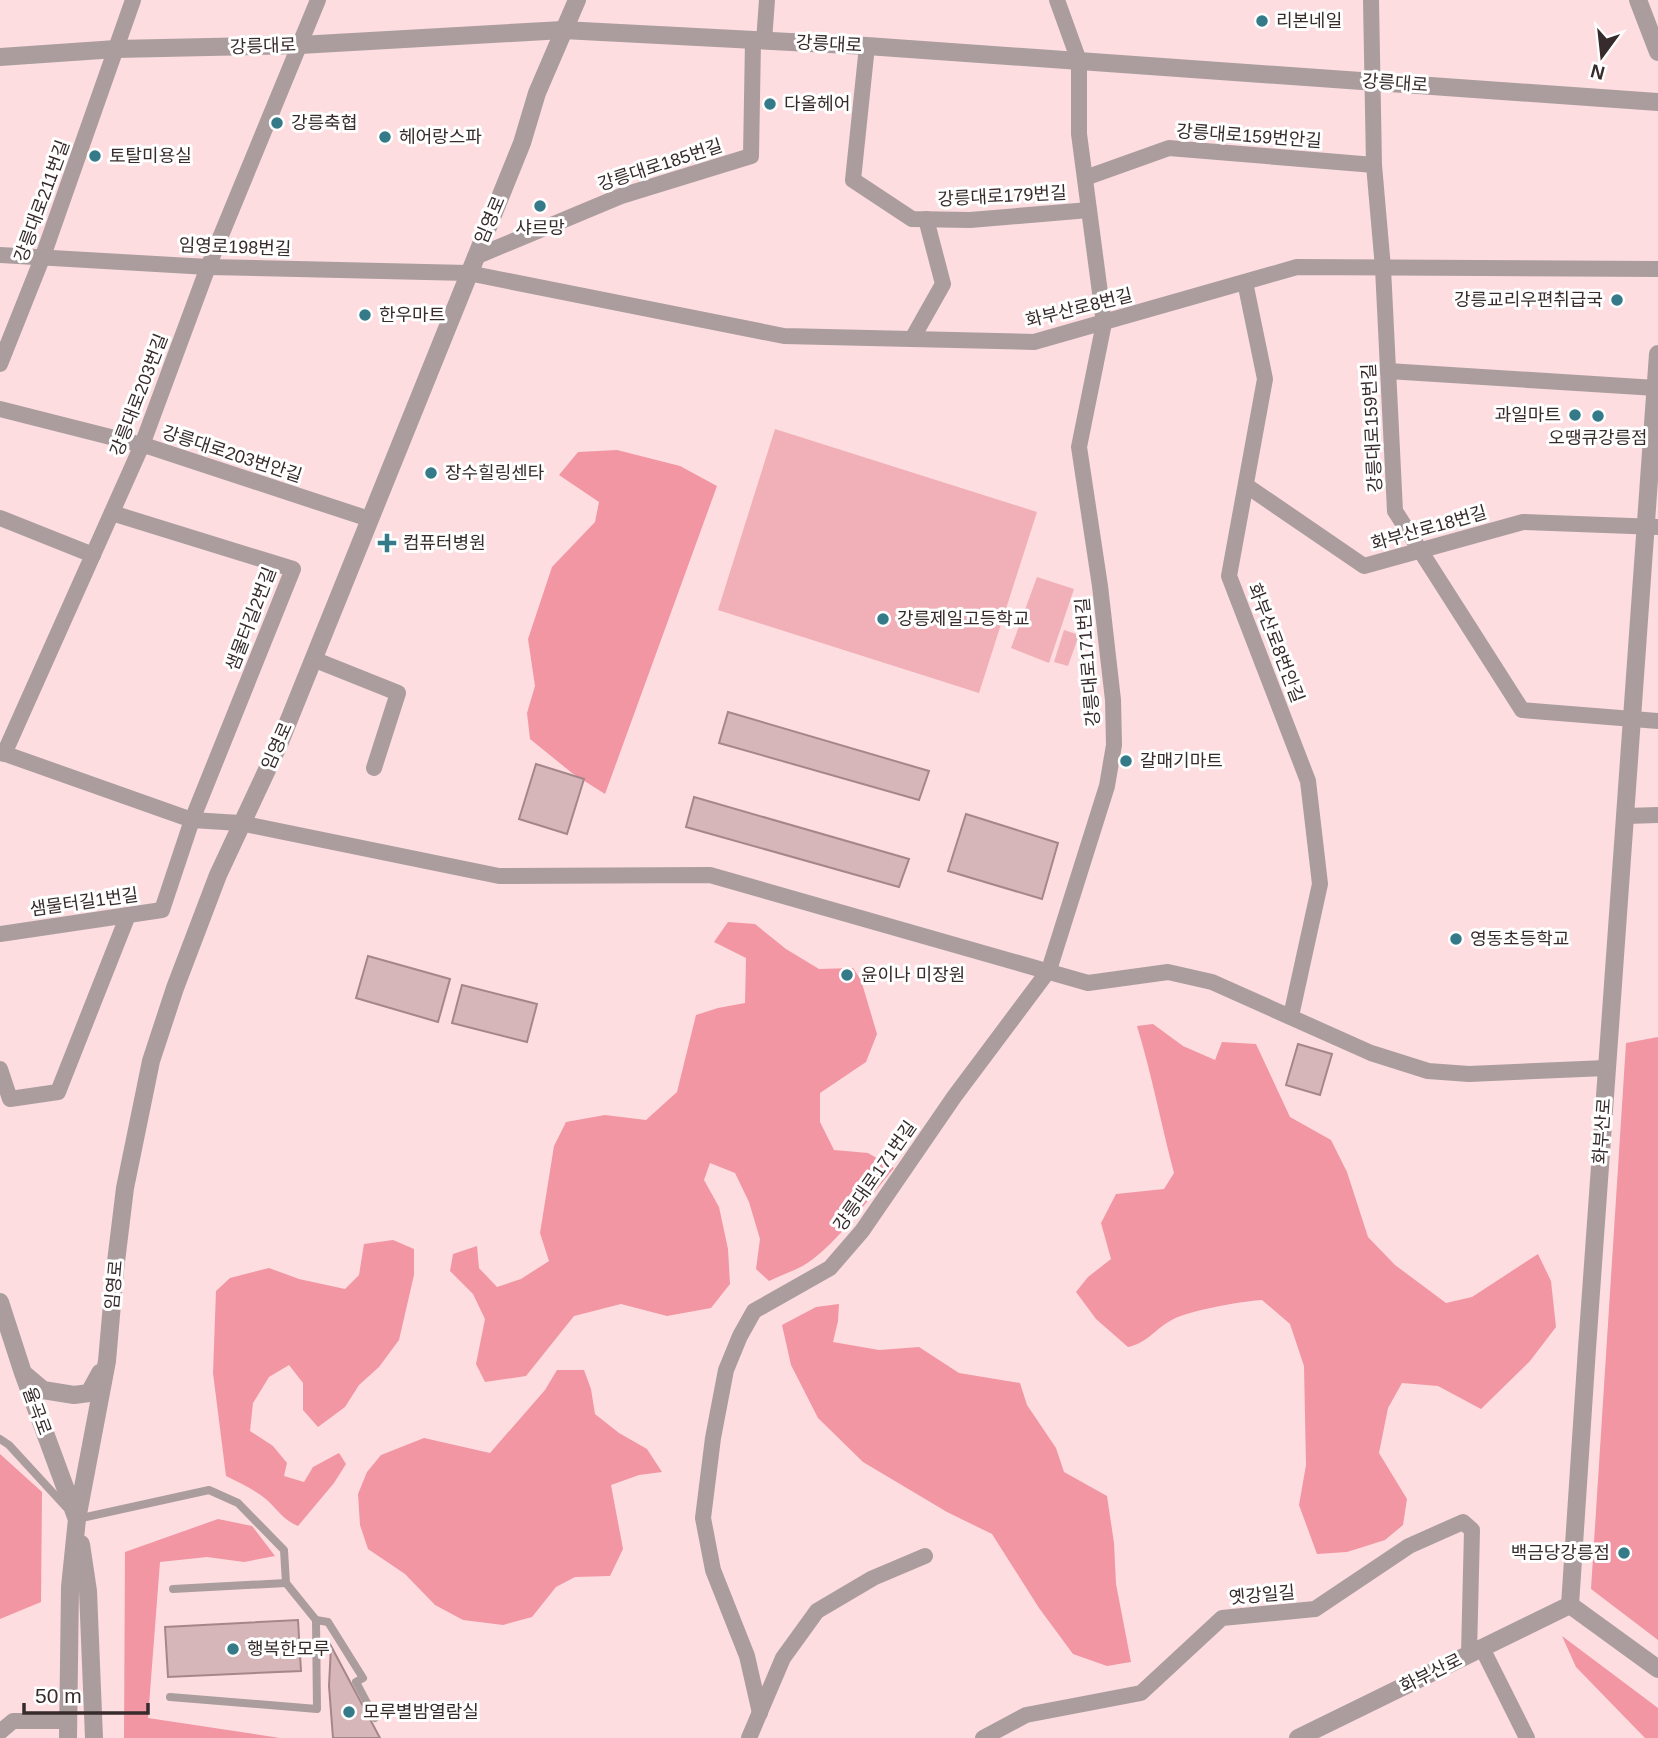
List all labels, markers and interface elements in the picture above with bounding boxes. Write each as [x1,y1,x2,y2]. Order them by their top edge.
place label: 리본네일 [1276,11,1342,31]
marker: 리본네일 [1254,13,1270,29]
north arrow [1567,21,1637,91]
street label: 강릉대로 [795,32,863,56]
street label: 강릉대로 [230,35,296,57]
text: N [1588,60,1607,84]
street label: 강릉대로 [1361,71,1429,95]
place label: 다올헤어 [784,94,850,114]
marker: 다올헤어 [762,96,778,112]
place label: 강릉축협 [291,113,357,133]
marker: 강릉축협 [269,115,285,131]
street label: 강릉대로159번안길 [1176,121,1322,151]
place label: 헤어랑스파 [399,127,482,147]
marker: 헤어랑스파 [377,129,393,145]
street label: 강릉대로185번길 [595,135,725,195]
street label: 강릉대로211번길 [11,137,73,265]
place label: 토탈미용실 [109,146,192,166]
marker: 토탈미용실 [87,148,103,164]
street label: 강릉대로179번길 [937,183,1067,209]
street label: 임영로 [471,193,509,247]
marker: 샤르망 [532,198,548,214]
place label: 샤르망 [515,218,565,238]
street label: 임영로198번길 [178,235,292,259]
street label: 화부산로8번길 [1024,285,1134,331]
place label: 강릉교리우편취급국 [1454,290,1603,310]
marker: 강릉교리우편취급국 [1609,292,1625,308]
place label: 한우마트 [379,305,445,325]
marker: 한우마트 [357,307,373,323]
street label: 강릉대로203번길 [106,331,172,459]
street label: 강릉대로159번길 [1359,363,1385,493]
place label: 과일마트 [1495,405,1561,425]
marker: 과일마트 [1567,407,1583,423]
marker: 오땡큐강릉점 [1590,408,1606,424]
street label: 강릉대로203번안길 [160,422,304,486]
place label: 오땡큐강릉점 [1548,428,1648,448]
place label: 장수힐링센타 [445,463,545,483]
marker: 장수힐링센타 [423,465,439,481]
street label: 화부산로18번길 [1369,502,1489,554]
marker: 컴퓨터병원 [377,533,397,553]
place label: 컴퓨터병원 [403,533,486,553]
street label: 샘물터길2번길 [222,564,280,674]
street label: 화부산로8번안길 [1244,581,1308,705]
street label: 강릉대로171번길 [1072,597,1104,727]
place label: 강릉제일고등학교 [897,609,1029,629]
marker: 강릉제일고등학교 [875,611,891,627]
street label: 임영로 [258,719,296,773]
place label: 갈매기마트 [1140,751,1223,771]
marker: 갈매기마트 [1118,753,1134,769]
street label: 샘물터길1번길 [28,884,140,920]
place label: 영동초등학교 [1470,929,1569,949]
marker: 영동초등학교 [1448,931,1464,947]
place label: 윤이나 미장원 [861,965,965,985]
marker: 윤이나 미장원 [839,967,855,983]
street label: 화부산로 [1590,1097,1614,1165]
street label: 강릉대로171번길 [830,1117,920,1235]
street label: 임영로 [102,1259,126,1311]
street label: 율곡로 [19,1384,55,1438]
place label: 백금당강릉점 [1511,1543,1610,1563]
marker: 백금당강릉점 [1616,1545,1632,1561]
street label: 옛강일길 [1228,1582,1296,1608]
place label: 행복한모루 [247,1639,330,1659]
marker: 행복한모루 [225,1641,241,1657]
street label: 화부산로 [1397,1649,1465,1697]
scale bar [24,1672,149,1716]
text: 50 m [35,1684,82,1707]
place label: 모루별밤열람실 [363,1702,479,1722]
marker: 모루별밤열람실 [341,1704,357,1720]

